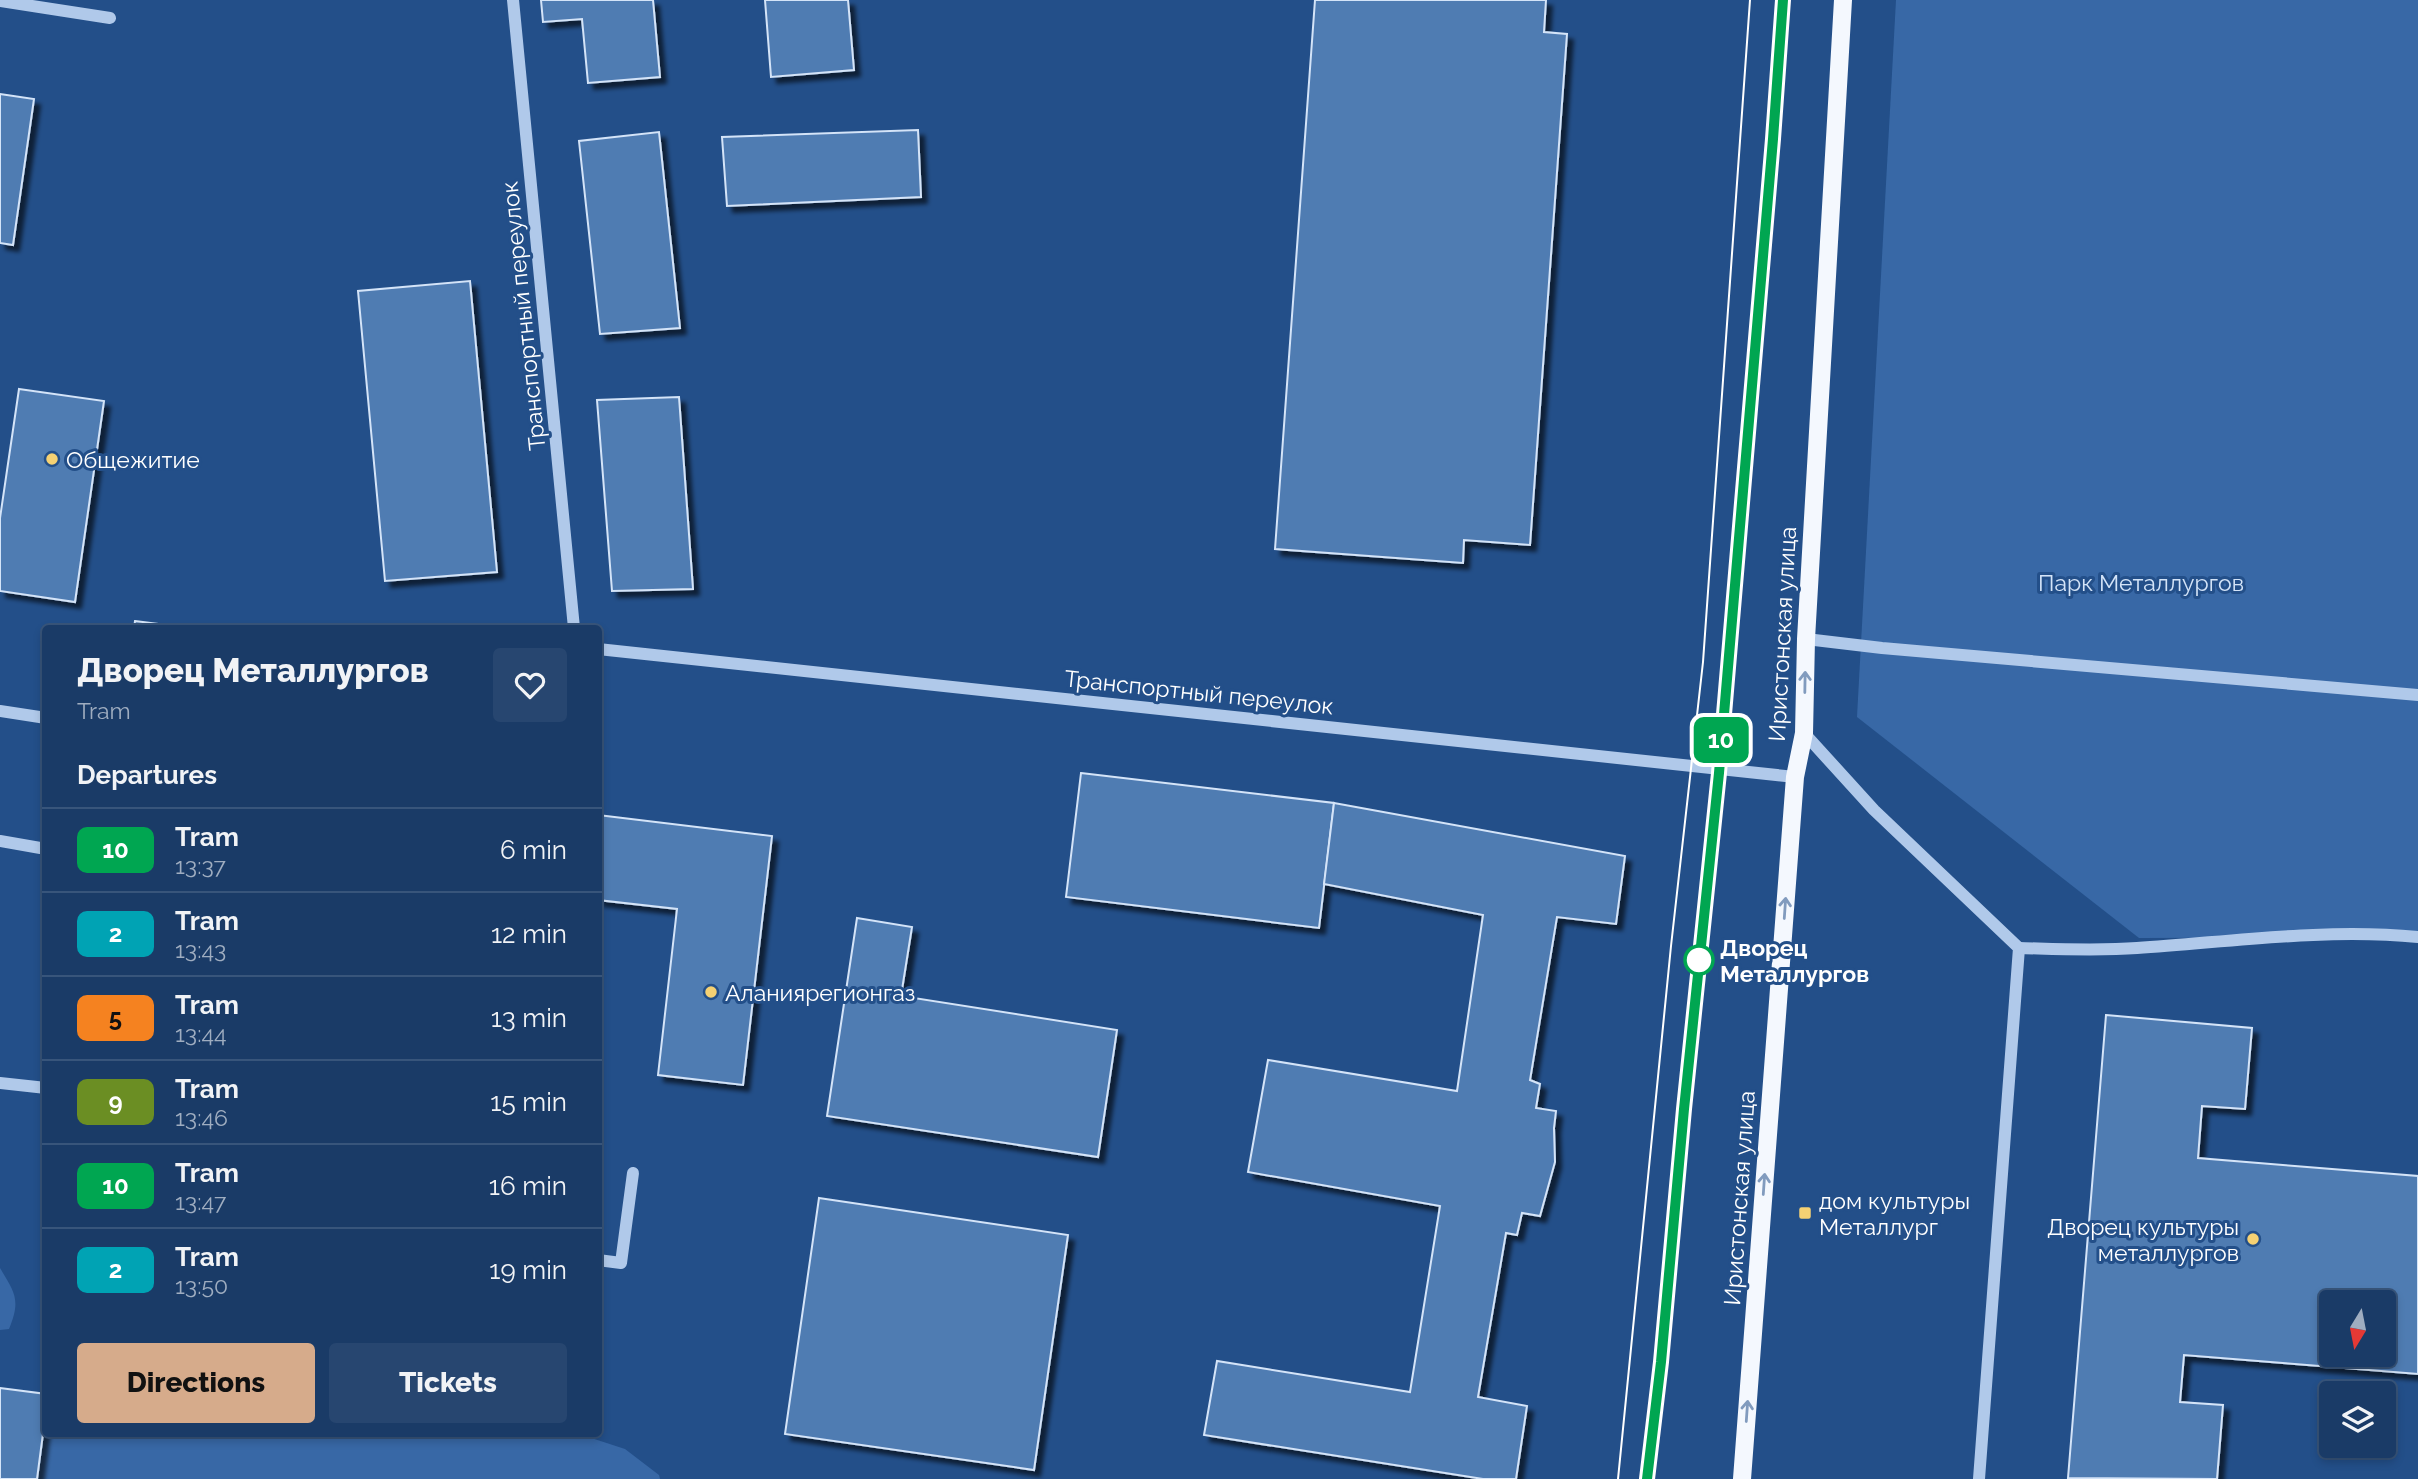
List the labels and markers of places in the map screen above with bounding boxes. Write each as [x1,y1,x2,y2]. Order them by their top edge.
place label: Общежитие [66,446,200,473]
marker: Общежитие [44,451,60,467]
place label: Дворец Металлургов [1720,934,1869,987]
marker: Дворец Металлургов [1684,945,1714,975]
place label: Аланиярегионгаз [725,979,915,1006]
marker: Аланиярегионгаз [703,984,719,1000]
place label: дом культуры Металлург [1819,1187,1970,1240]
marker: дом культуры Металлург [1797,1205,1813,1221]
place label: Дворец культуры металлургов [2047,1213,2239,1266]
marker: Дворец культуры металлургов [2245,1231,2261,1247]

